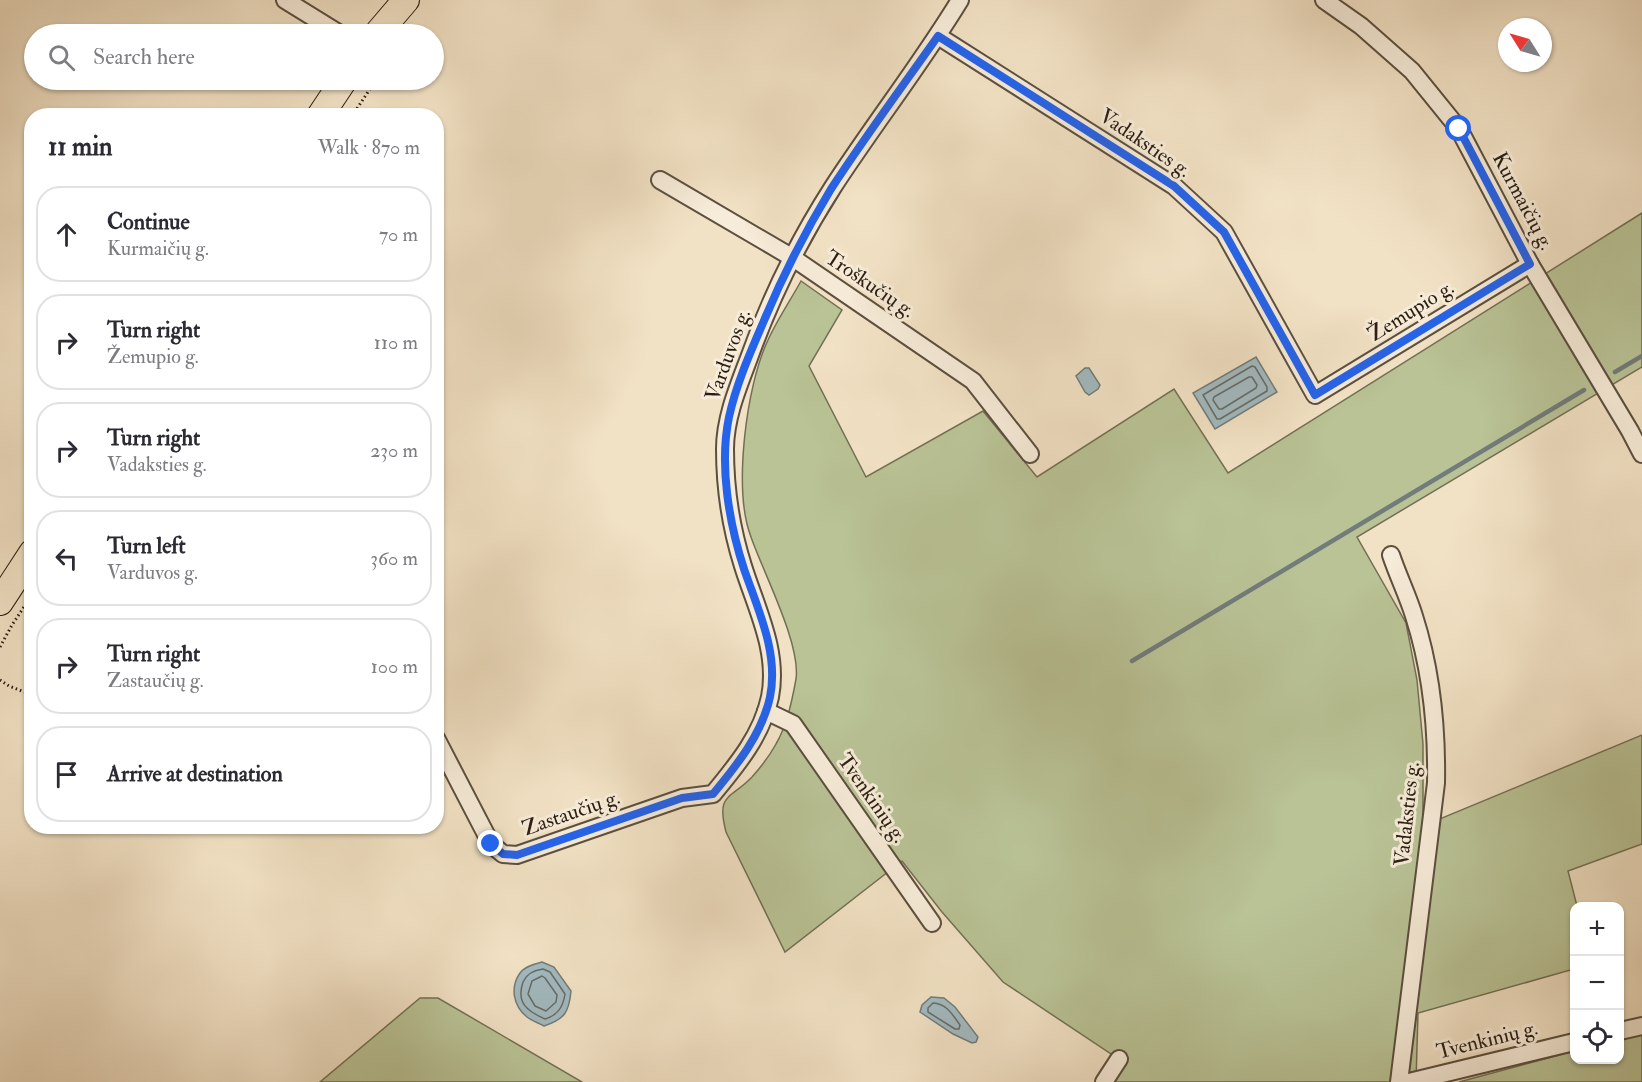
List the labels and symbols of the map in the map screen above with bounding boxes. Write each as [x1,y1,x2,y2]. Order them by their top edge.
north arrow [1498,18,1552,72]
street label: Vadaksties g. [1094,103,1196,183]
route start [1445,115,1471,141]
street label: Kurmaičių g. [1486,147,1560,255]
street label: Troškučių g. [820,244,920,324]
street label: Žemupio g. [1363,274,1459,348]
street label: Varduvos g. [699,306,757,404]
street label: Tvenkinių g. [831,748,913,848]
street label: Vadaksties g. [1388,761,1426,867]
street label: Zastaučių g. [519,784,623,842]
route end [477,830,503,856]
street label: Tvenkinių g. [1434,1014,1540,1066]

